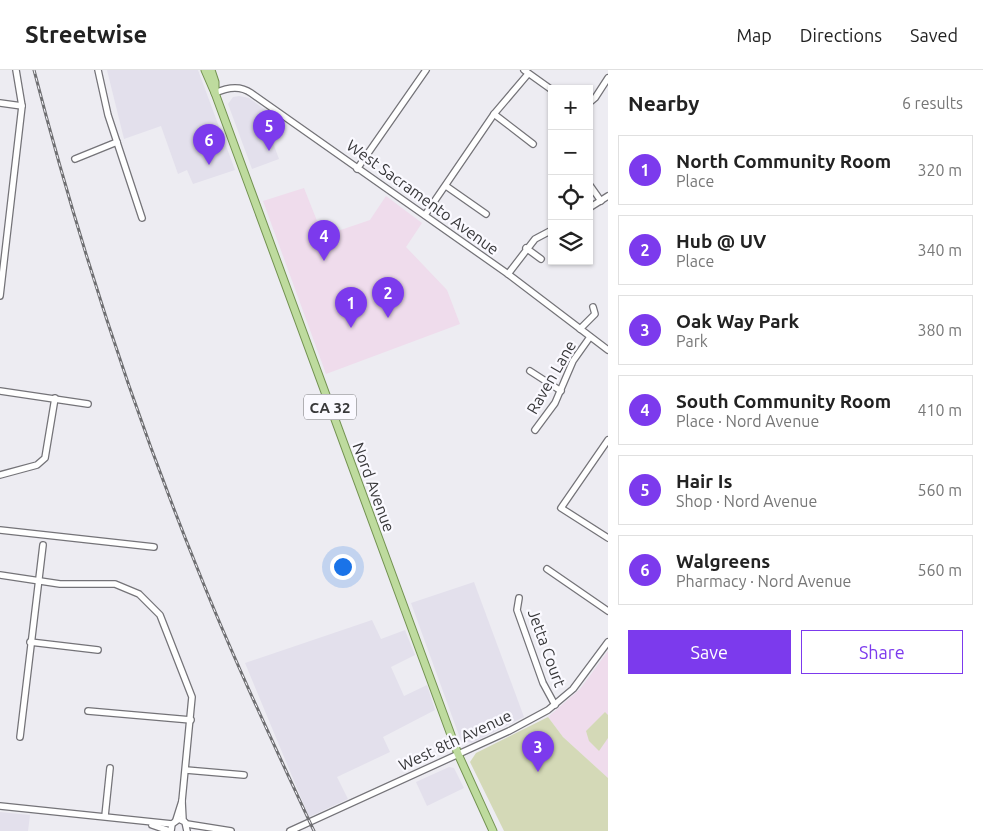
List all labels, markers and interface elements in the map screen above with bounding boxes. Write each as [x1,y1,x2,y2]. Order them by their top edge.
text: Streetwise [25,21,147,48]
text: Map [736,25,772,45]
text: Directions [800,25,882,45]
text: Saved [910,25,958,45]
map controls [548,85,593,265]
button: + [548,85,593,130]
text: Nearby [628,91,699,115]
text: 6 results [902,94,963,112]
pin: 5 [253,110,285,151]
pin: 6 [193,124,225,165]
button: − [548,130,593,175]
street label: West Sacramento Avenue [343,136,503,258]
text: North Community Room [676,150,891,172]
text: 1 [640,161,650,179]
text: 320 m [917,161,962,179]
text: Place [676,172,714,190]
button: locate [548,175,593,220]
pin: 4 [308,220,340,261]
button: layers [548,220,593,265]
text: Hub @ UV [676,230,766,252]
text: 2 [640,241,650,259]
text: 340 m [917,241,962,259]
text: Place [676,252,714,270]
pin: 2 [372,277,404,318]
pin: 1 [335,287,367,328]
text: Oak Way Park [676,310,799,332]
text: 3 [640,321,650,339]
text: 380 m [917,321,962,339]
text: Park [676,332,708,350]
street label: Raven Lane [523,337,579,417]
text: South Community Room [676,390,891,412]
road number: CA 32 [304,394,356,420]
text: 4 [640,401,650,419]
text: 410 m [917,401,962,419]
text: Place · Nord Avenue [676,412,819,430]
street label: Nord Avenue [350,440,398,534]
text: Hair Is [676,470,732,492]
text: 5 [640,481,650,499]
text: 560 m [917,481,962,499]
text: Shop · Nord Avenue [676,492,817,510]
text: Walgreens [676,550,770,572]
your location [330,554,356,580]
text: 6 [640,561,650,579]
text: 560 m [917,561,962,579]
text: Pharmacy · Nord Avenue [676,572,851,590]
street label: Jetta Court [525,606,570,690]
button: Save [628,630,791,674]
button: Share [801,630,963,674]
street label: West 8th Avenue [396,706,514,774]
pin: 3 [522,731,554,772]

